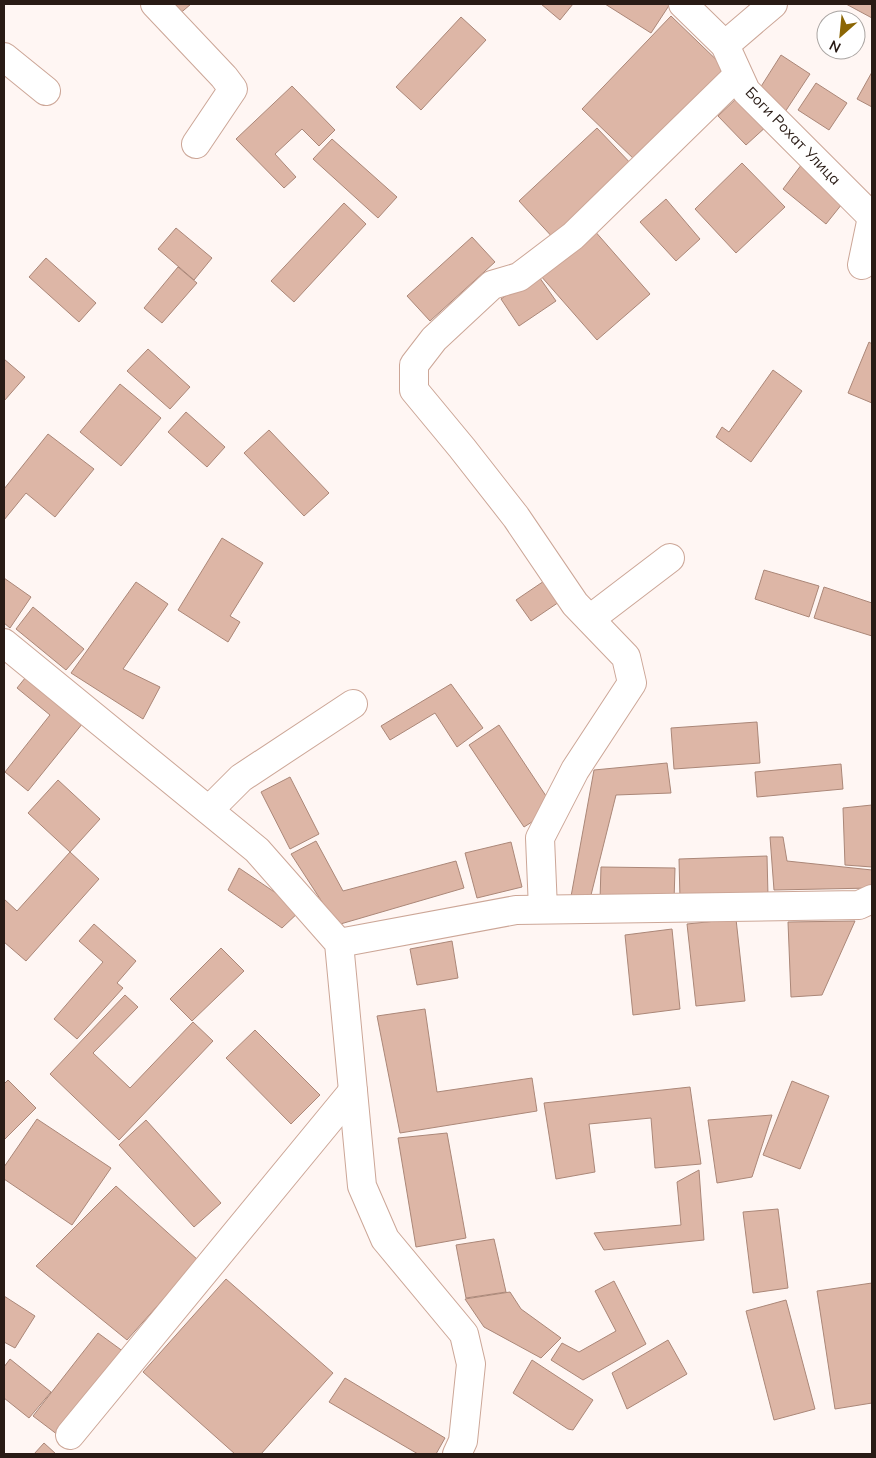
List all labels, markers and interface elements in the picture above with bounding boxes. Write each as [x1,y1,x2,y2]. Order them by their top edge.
north arrow [816,10,866,60]
text: N [826,36,844,57]
street label: Боги Рохат Улица [742,83,845,189]

